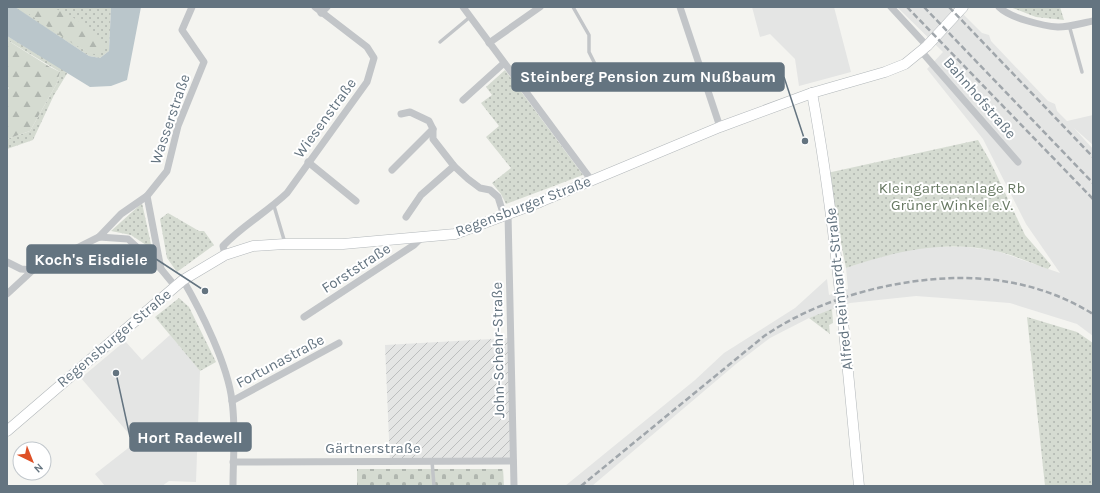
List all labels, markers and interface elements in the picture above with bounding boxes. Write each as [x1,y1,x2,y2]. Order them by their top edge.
street label: Bahnhofstraße [940,54,1020,142]
callout: Steinberg Pension zum Nußbaum [512,63,784,91]
text: Steinberg Pension zum Nußbaum [520,67,776,86]
street label: Wasserstraße [146,72,194,166]
street label: Wiesenstraße [290,75,360,161]
street label: Regensburger Straße [453,172,593,240]
park label: Kleingartenanlage Rb Grüner Winkel e.V. [879,179,1025,214]
street label: Alfred-Reinhardt-Straße [822,207,856,371]
street label: Forststraße [318,239,394,297]
callout: Koch's Eisdiele [27,245,156,273]
text: Koch's Eisdiele [34,250,148,269]
street label: John-Schehr-Straße [488,282,508,418]
street label: Regensburger Straße [53,285,175,391]
street label: Fortunastraße [233,330,327,392]
callout: Hort Radewell [130,423,251,451]
text: Hort Radewell [137,428,243,447]
street label: Gärtnerstraße [325,439,421,457]
north arrow [12,441,52,481]
text: N [31,461,46,475]

